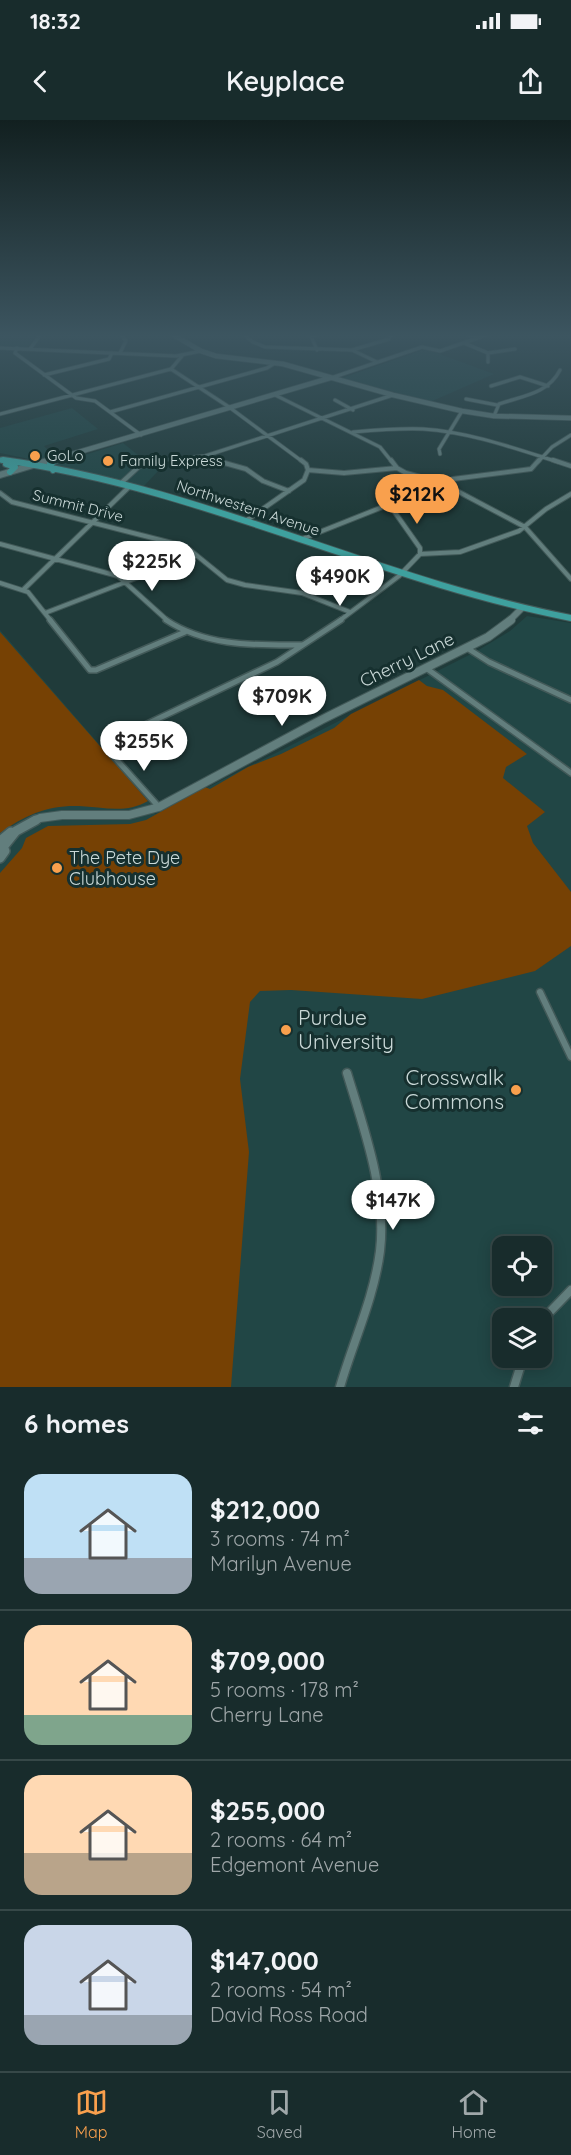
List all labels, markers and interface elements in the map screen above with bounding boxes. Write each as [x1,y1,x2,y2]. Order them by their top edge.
text: 18:32 [30,7,81,35]
text: Keyplace [226,64,345,98]
icon: back [24,65,57,98]
icon: share [514,65,547,98]
place label: GoLo [47,446,84,465]
marker: GoLo [28,449,42,463]
place label: Family Express [120,451,223,470]
marker: Family Express [101,454,115,468]
pin: $212K [375,474,459,525]
street label: Northwestern Avenue [174,475,322,540]
text: $212K [389,481,445,506]
street label: Summit Drive [31,485,125,526]
pin: $225K [110,541,194,592]
text: $225K [122,548,182,573]
pin: $490K [298,556,382,607]
text: $490K [310,563,370,588]
street label: Cherry Lane [356,627,458,692]
pin: $709K [240,676,324,727]
text: $709K [252,683,312,708]
pin: $255K [102,721,186,772]
text: $255K [114,728,174,753]
place label: The Pete Dye Clubhouse [69,846,180,890]
marker: The Pete Dye Clubhouse [50,861,64,875]
place label: Purdue University [298,1004,394,1054]
marker: Purdue University [279,1023,293,1037]
place label: Crosswalk Commons [405,1064,504,1114]
marker: Crosswalk Commons [509,1083,523,1097]
pin: $147K [351,1180,435,1231]
text: $147K [366,1187,420,1212]
map controls [492,1236,552,1368]
button: locate [492,1236,552,1296]
button: layers [492,1308,552,1368]
text: 6 homes [24,1407,129,1440]
icon: filters [514,1407,547,1440]
text: $212,000 [210,1493,320,1526]
icon: home [72,1498,144,1570]
text: 3 rooms · 74 m² [210,1526,350,1551]
text: Marilyn Avenue [210,1551,352,1576]
text: $709,000 [210,1644,325,1677]
icon: home [72,1649,144,1721]
text: 5 rooms · 178 m² [210,1677,359,1702]
text: Cherry Lane [210,1702,324,1727]
text: $255,000 [210,1794,325,1827]
icon: home [72,1799,144,1871]
text: 2 rooms · 64 m² [210,1827,352,1852]
text: Edgemont Avenue [210,1852,379,1877]
text: $147,000 [210,1944,319,1977]
icon: home [72,1949,144,2021]
text: 2 rooms · 54 m² [210,1977,352,2002]
text: David Ross Road [210,2002,368,2027]
tab: Map [75,2086,108,2142]
tab: Saved [257,2086,302,2142]
tab: Home [452,2086,496,2142]

